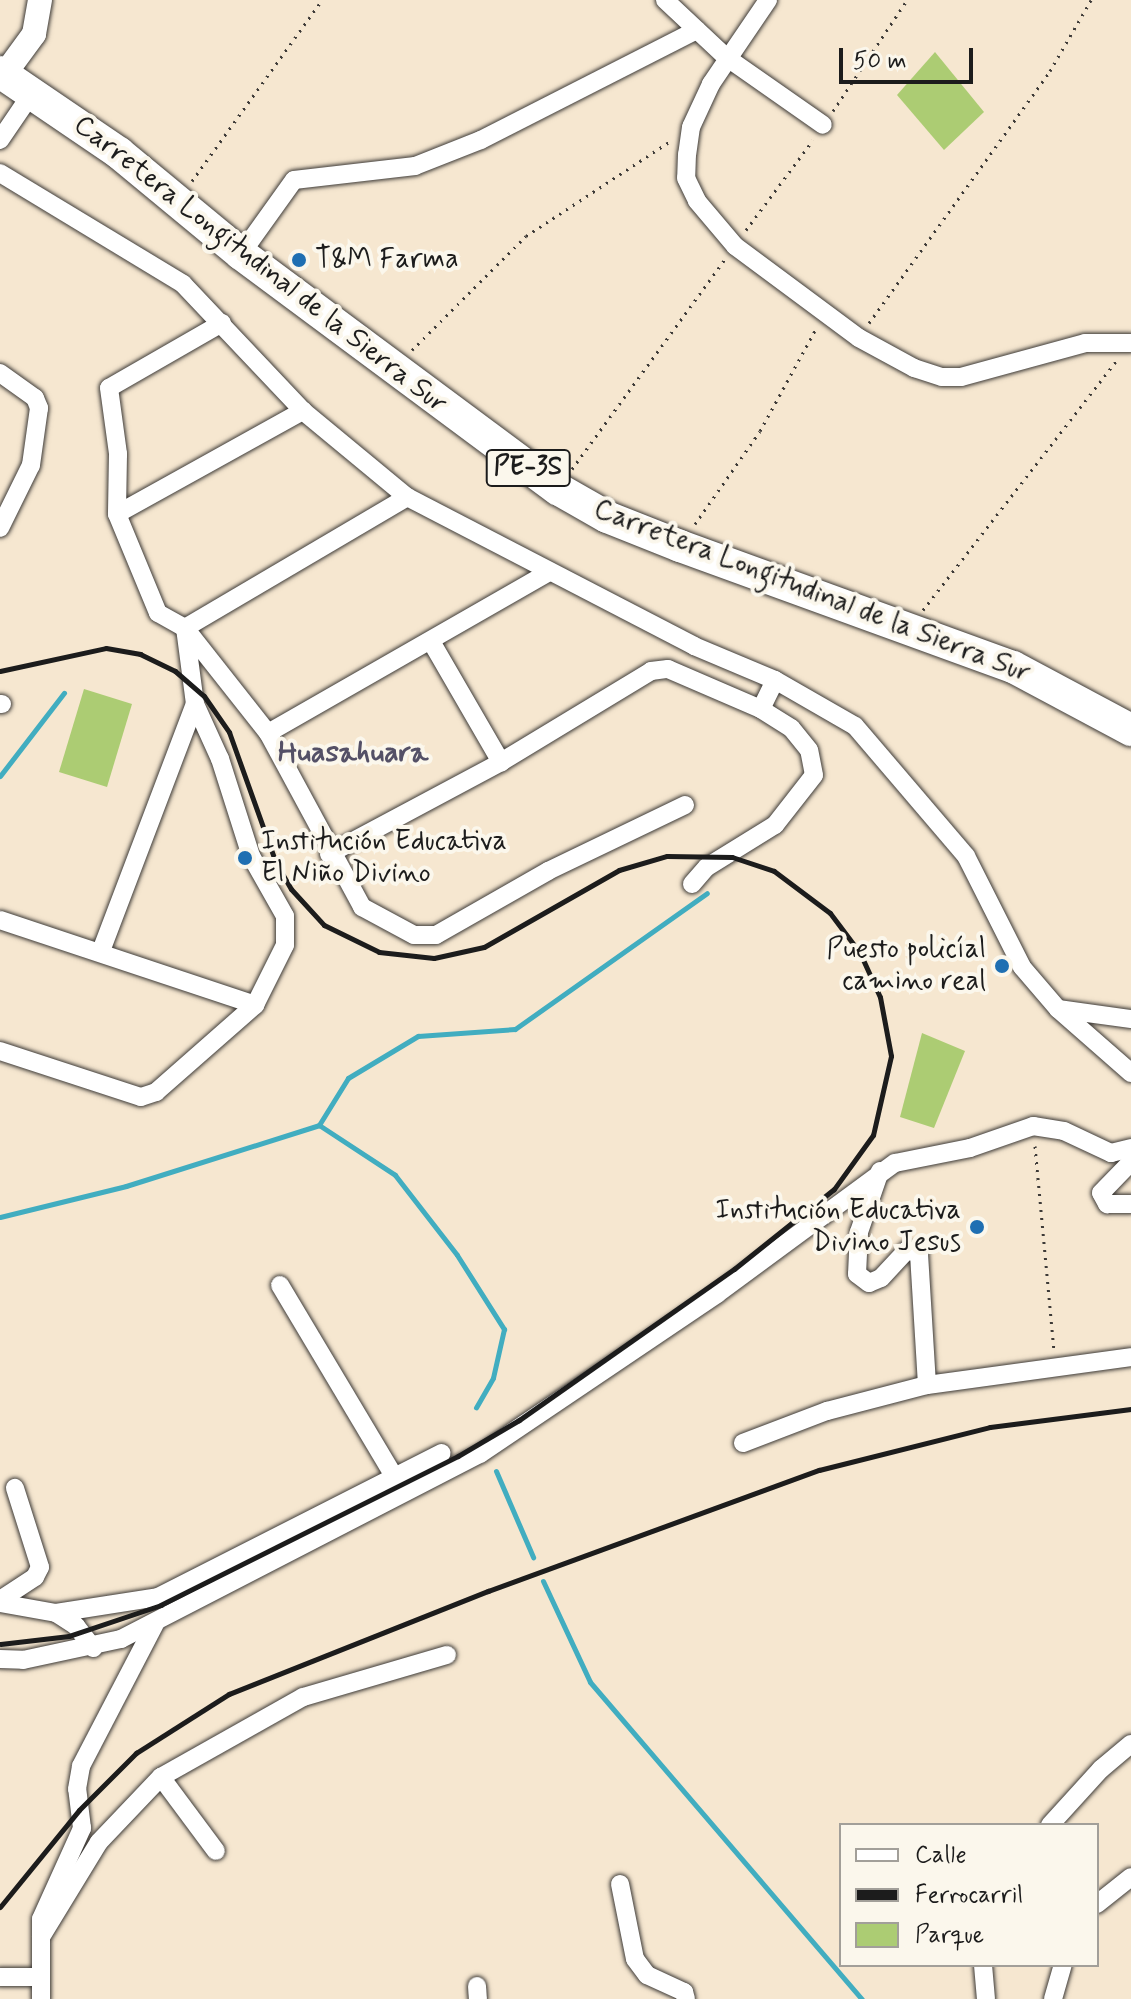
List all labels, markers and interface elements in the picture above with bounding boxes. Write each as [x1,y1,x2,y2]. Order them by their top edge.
scale bar [843,32,977,82]
text: 50 m [853,46,907,77]
street label: Carretera Longitudinal de la Sierra Sur [63,106,457,424]
place label: T&M Farma [315,243,463,277]
marker: T&M Farma [290,251,308,269]
road number: PE-3S [484,446,572,490]
street label: Carretera Longitudinal de la Sierra Sur [585,491,1039,693]
district label: Huasahuara [278,735,428,771]
place label: Institución Educativa El Niño Divino [261,825,507,891]
marker: Institución Educativa El Niño Divino [236,849,254,867]
place label: Puesto policíal camino real [826,933,986,999]
marker: Puesto policíal camino real [993,957,1011,975]
place label: Institución Educativa Divino Jesus [715,1194,961,1260]
marker: Institución Educativa Divino Jesus [968,1218,986,1236]
legend [839,1823,1099,1967]
text: Calle [915,1840,967,1871]
text: Ferrocarril [915,1880,1023,1911]
text: Parque [915,1920,984,1951]

